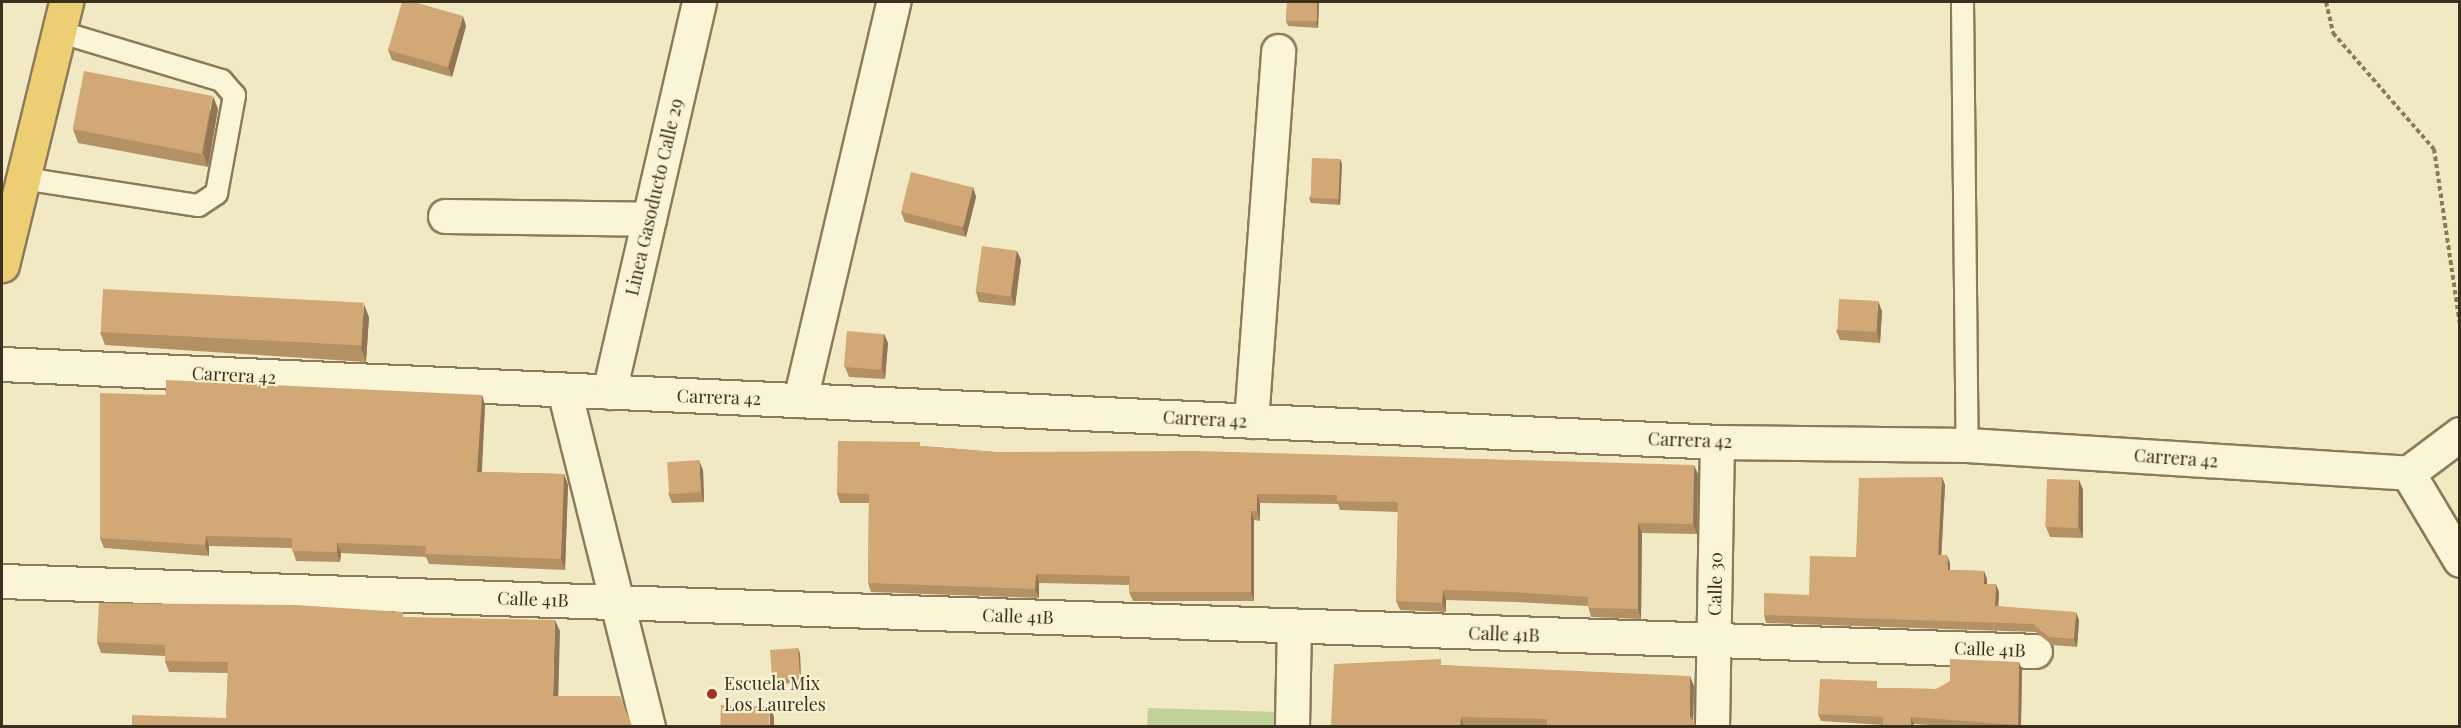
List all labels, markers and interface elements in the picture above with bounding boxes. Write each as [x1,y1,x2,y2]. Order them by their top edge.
street label: Linea Gasoducto Calle 29 [621,96,687,298]
street label: Carrera 42 [191,362,277,388]
street label: Carrera 42 [676,385,762,409]
street label: Carrera 42 [1162,406,1248,432]
street label: Carrera 42 [1647,428,1733,452]
street label: Carrera 42 [2133,444,2219,472]
street label: Calle 30 [1704,552,1726,616]
street label: Calle 41B [497,587,569,611]
street label: Calle 41B [982,604,1054,628]
street label: Calle 41B [1468,622,1540,646]
street label: Calle 41B [1954,637,2026,661]
place label: Escuela Mix Los Laureles [724,673,826,716]
marker: Escuela Mix Los Laureles [705,687,719,701]

